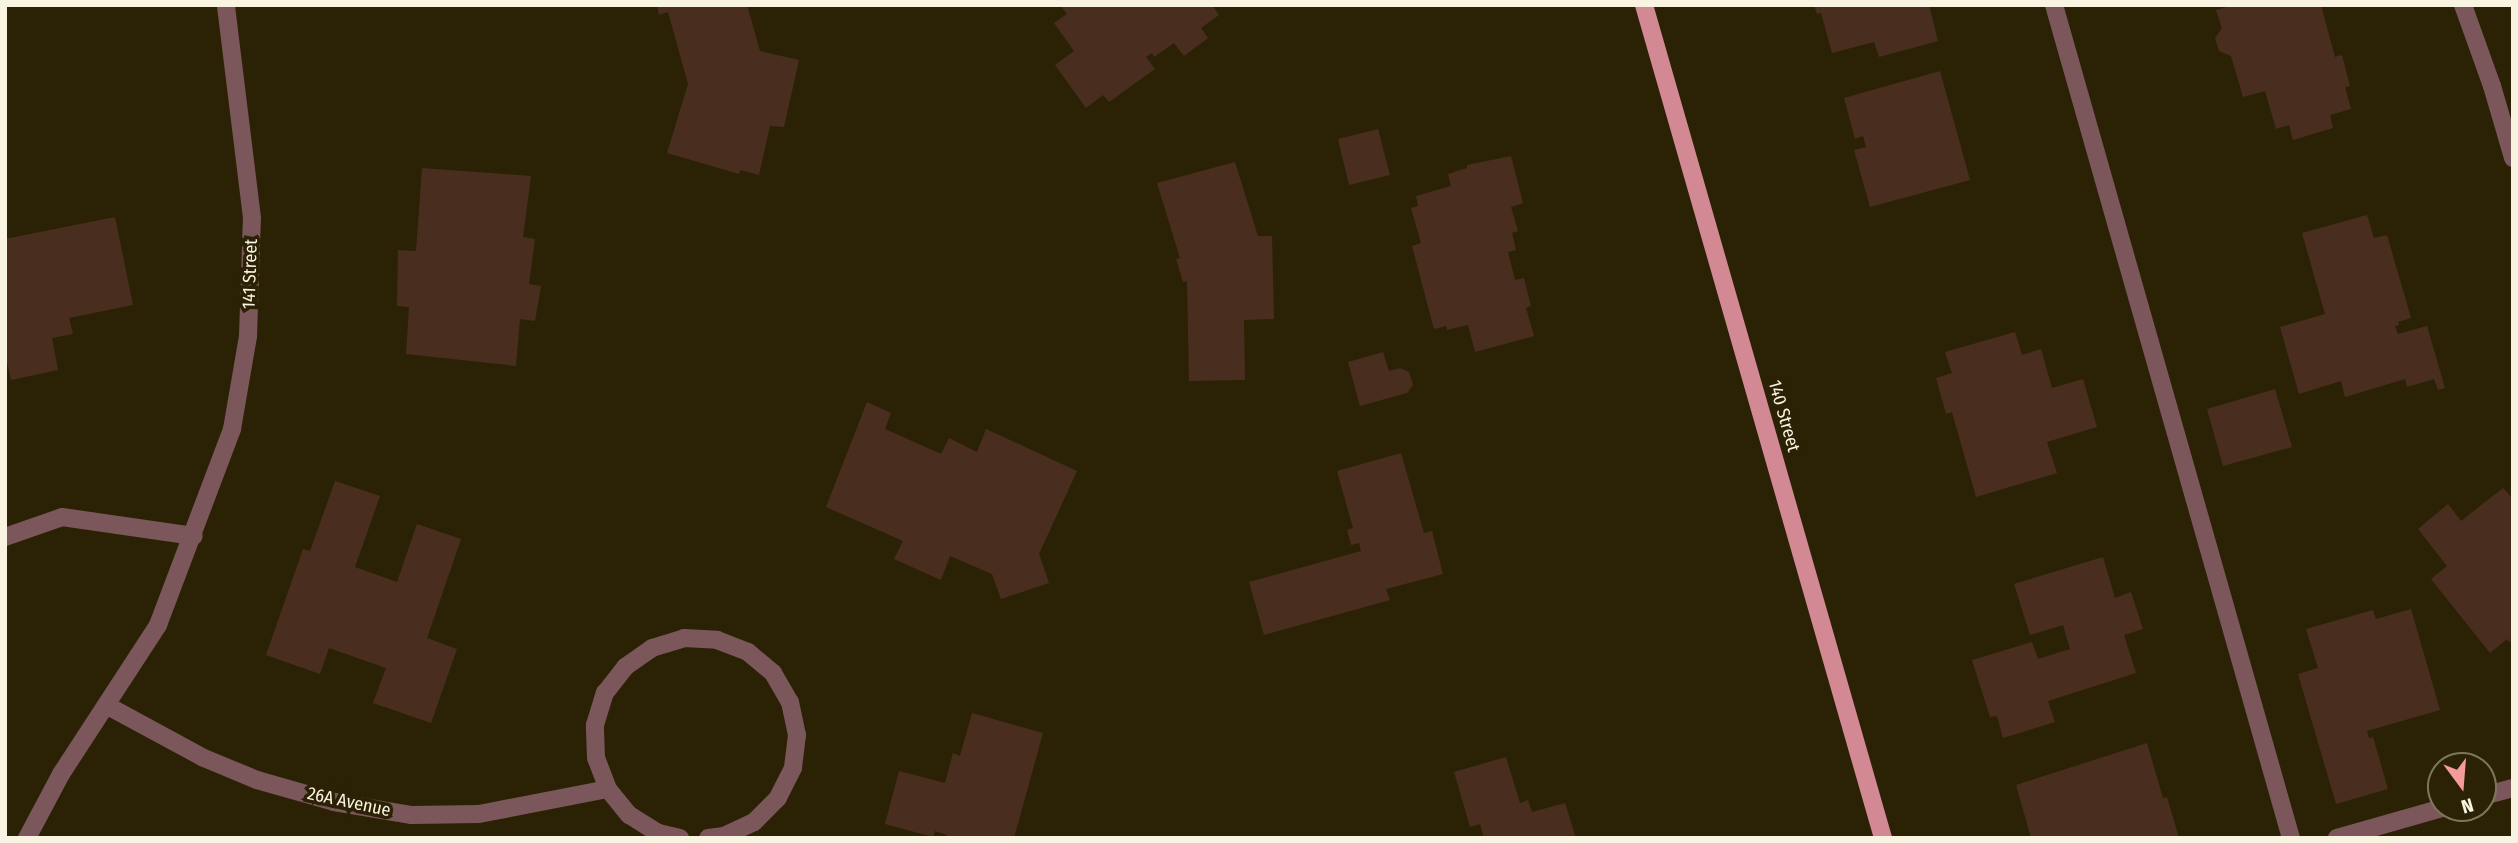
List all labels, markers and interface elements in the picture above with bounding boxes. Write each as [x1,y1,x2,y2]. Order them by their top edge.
street label: 141 Street [238,239,262,309]
street label: 140 Street [1763,378,1805,454]
north arrow [2427,752,2497,822]
street label: 26A Avenue [305,783,393,821]
text: N [2459,793,2476,818]

